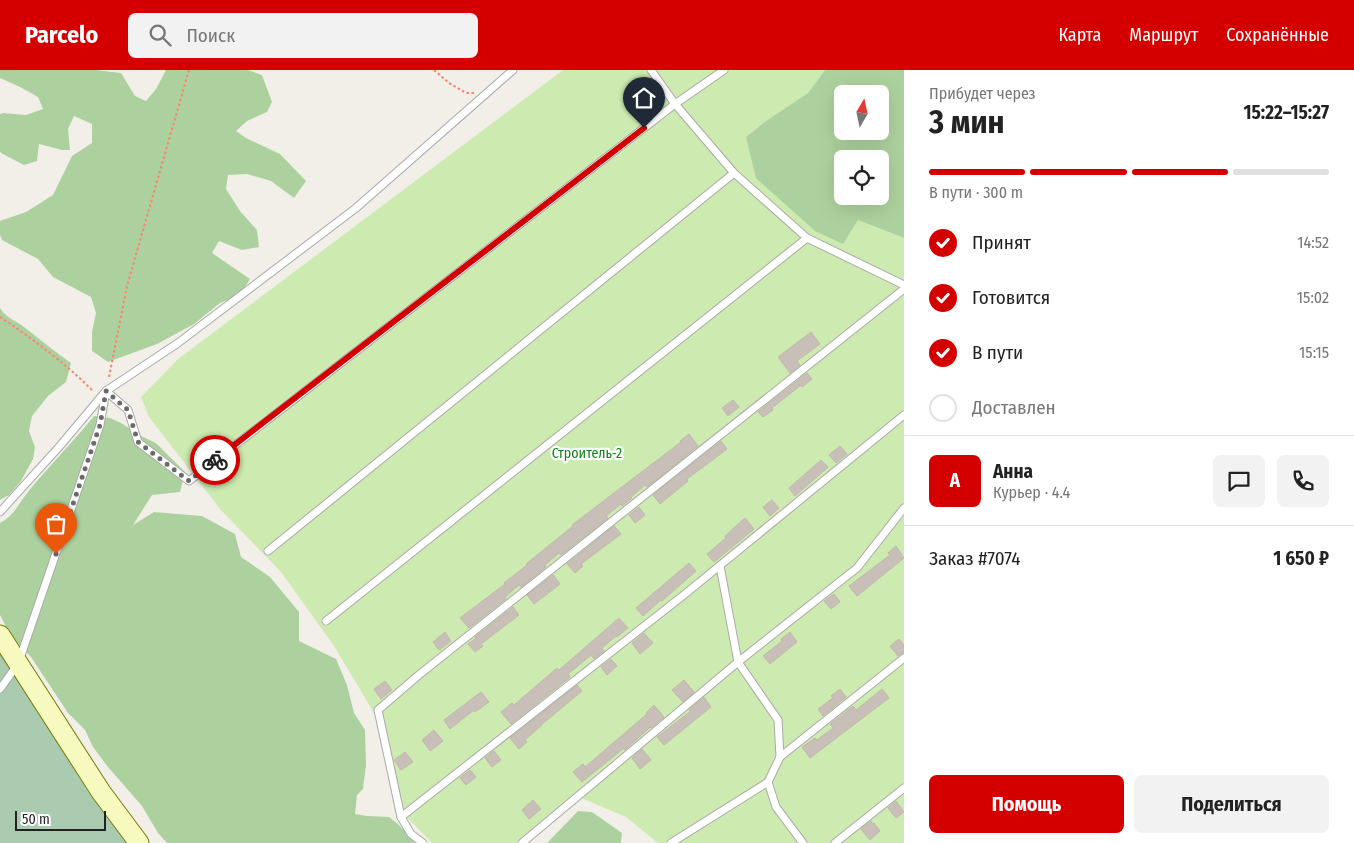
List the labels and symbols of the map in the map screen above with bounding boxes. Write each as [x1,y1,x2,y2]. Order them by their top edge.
pin [623,77,665,128]
north arrow [834,85,889,140]
courier [190,435,240,485]
park label: Строитель-2 [552,445,622,462]
pin [35,503,77,554]
scale bar [15,808,106,831]

